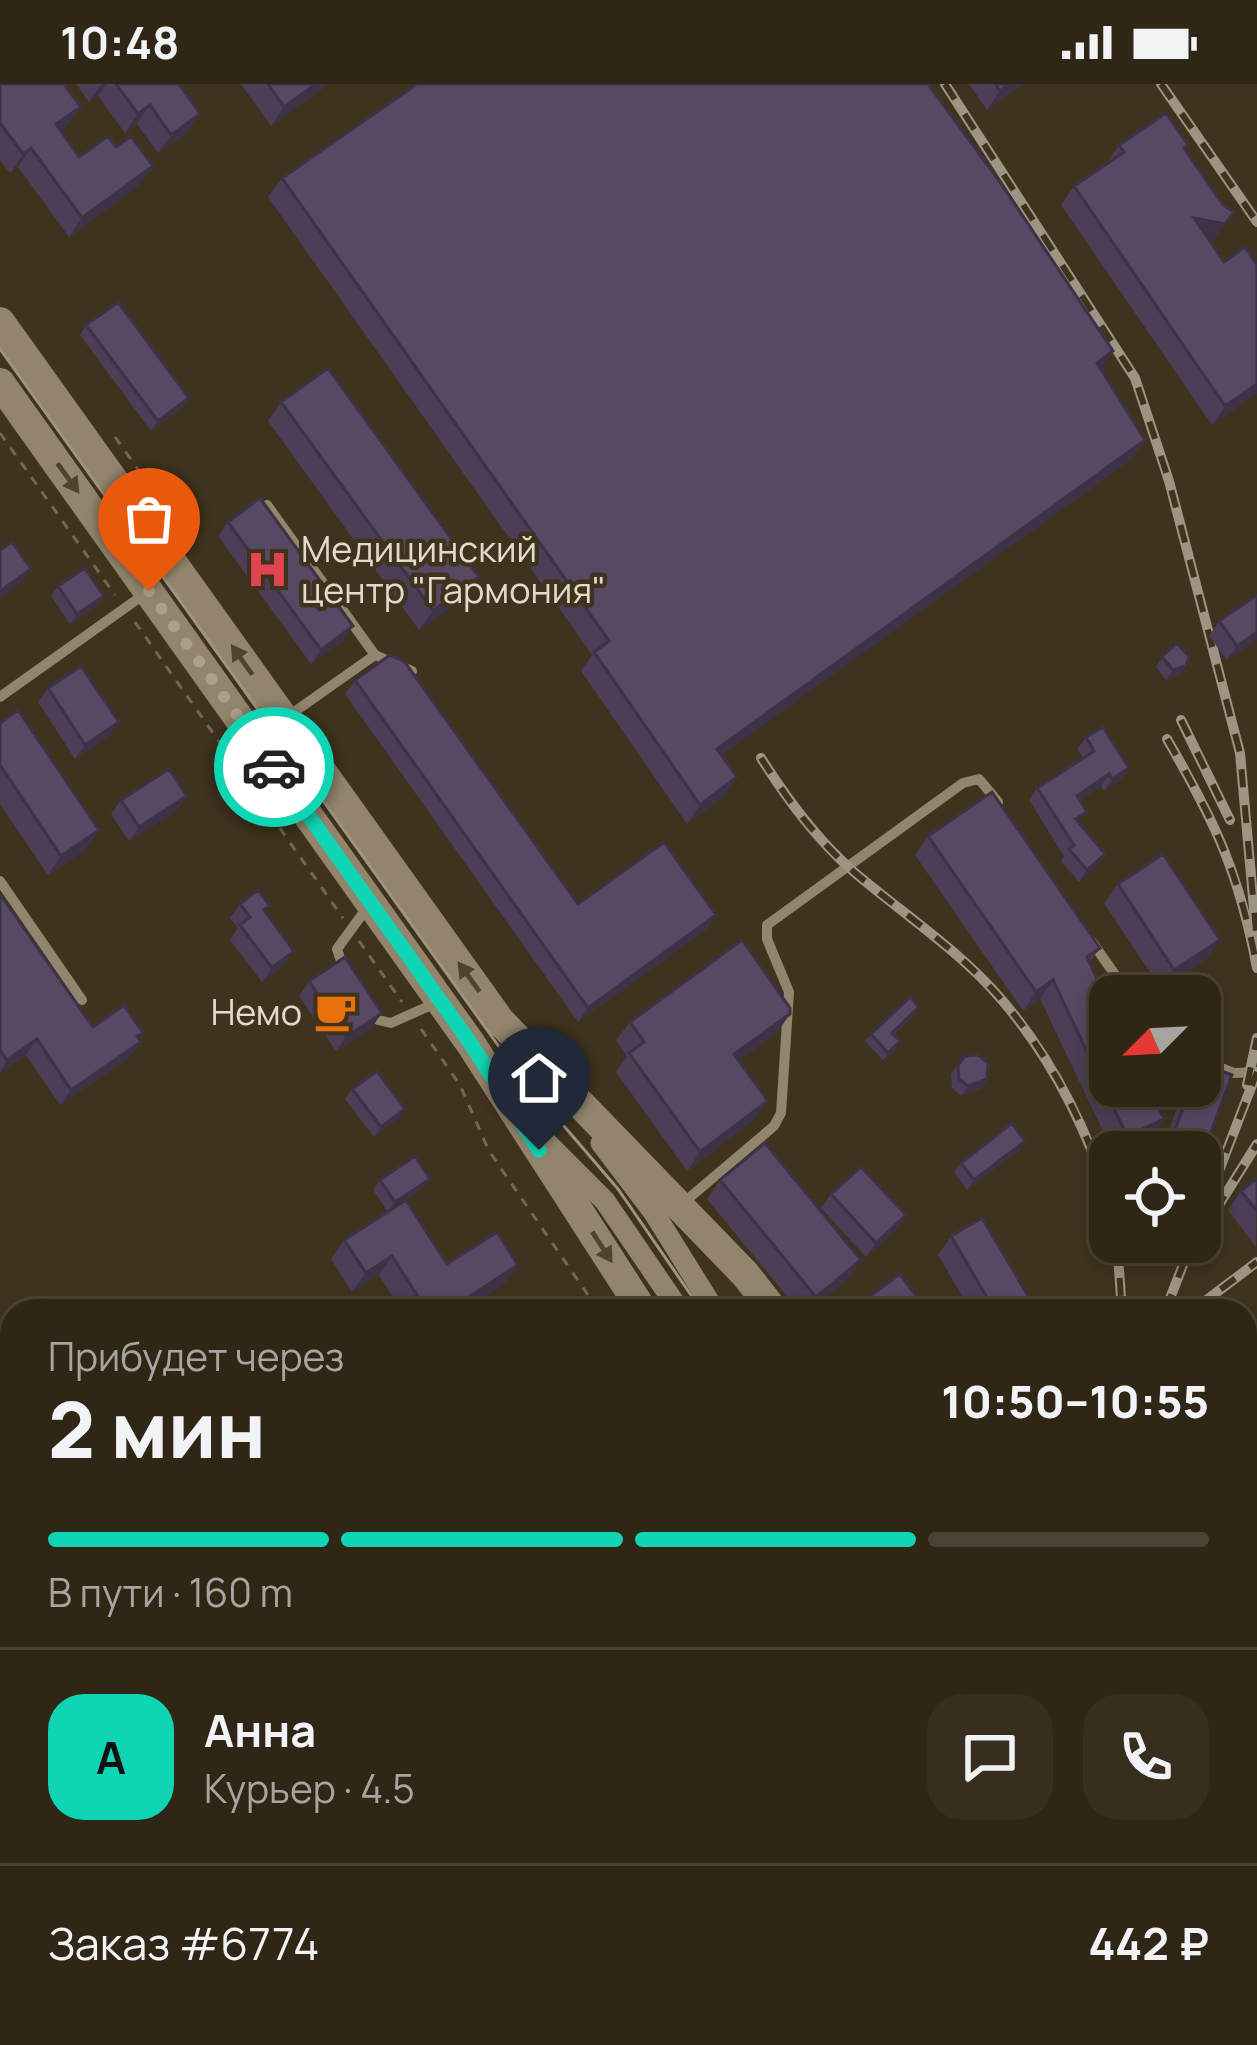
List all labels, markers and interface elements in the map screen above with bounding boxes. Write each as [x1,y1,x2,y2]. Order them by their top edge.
text: 10:48 [60,11,180,73]
one-way arrow [56,462,79,494]
pin [98,468,200,591]
icon: bag [116,486,182,552]
place label: Медицинский центр "Гармония" [301,524,606,614]
hospital icon: Медицинский центр "Гармония" [244,546,290,592]
one-way arrow [231,644,254,676]
courier [214,707,334,827]
icon: car [241,734,307,800]
one-way arrow [458,961,481,993]
north arrow [1089,975,1221,1107]
map controls [1089,975,1221,1263]
place label: Немо [211,987,302,1036]
cafe icon: Немо [313,988,359,1034]
pin [488,1027,590,1150]
icon: home [506,1045,572,1111]
button: locate [1089,1131,1221,1263]
one-way arrow [591,1230,612,1264]
text: Прибудет через [48,1329,344,1383]
text: 10:50–10:55 [941,1370,1209,1432]
text: 2 мин [48,1375,266,1481]
text: В пути · 160 m [48,1565,293,1619]
button: chat [927,1694,1053,1820]
button: phone [1083,1694,1209,1820]
text: Анна [204,1699,316,1761]
text: А [96,1726,126,1788]
text: Курьер · 4.5 [204,1761,415,1815]
text: Заказ #6774 [48,1912,319,1974]
text: 442 ₽ [1088,1912,1209,1974]

